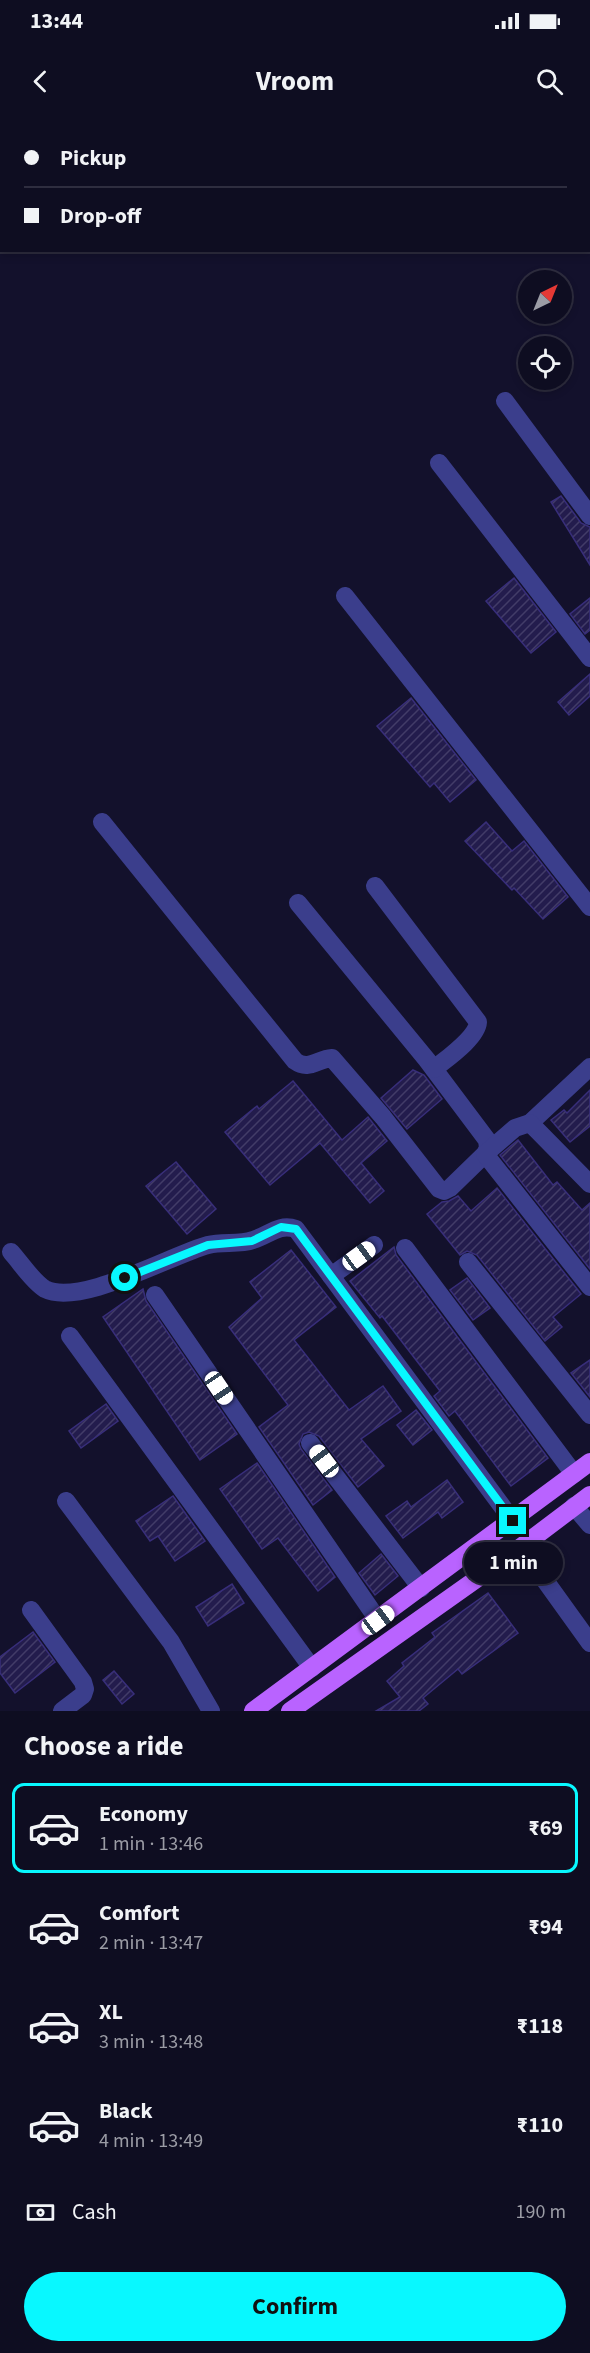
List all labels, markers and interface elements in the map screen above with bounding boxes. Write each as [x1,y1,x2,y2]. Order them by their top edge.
text: 13:44 [30,5,83,37]
text: Vroom [256,62,334,101]
icon: back [24,65,57,98]
icon: search [533,65,566,98]
text: Pickup [60,142,126,174]
text: Drop-off [60,200,141,232]
north arrow [518,270,572,324]
map controls [518,270,572,390]
button: locate [518,336,572,390]
car [339,1238,379,1274]
route start [111,1264,138,1291]
car [201,1368,237,1408]
car [306,1441,342,1481]
route end [499,1507,526,1534]
callout: 1 min [464,1542,562,1584]
text: 1 min [489,1549,538,1577]
car [358,1602,398,1638]
text: Choose a ride [24,1727,184,1766]
text: Economy [99,1798,188,1830]
icon: car [27,1801,81,1855]
text: ₹69 [528,1812,563,1844]
text: 1 min · 13:46 [99,1830,203,1858]
text: Comfort [99,1897,180,1929]
icon: car [27,1900,81,1954]
text: ₹94 [528,1911,563,1943]
text: 2 min · 13:47 [99,1929,203,1957]
text: XL [99,1996,123,2028]
icon: car [27,1999,81,2053]
text: ₹118 [517,2010,563,2042]
text: 3 min · 13:48 [99,2028,203,2056]
text: Black [99,2095,153,2127]
icon: car [27,2098,81,2152]
text: ₹110 [517,2109,563,2141]
text: 4 min · 13:49 [99,2127,203,2155]
icon: cash [24,2196,57,2229]
text: Cash [72,2196,117,2228]
text: 190 m [516,2198,566,2226]
button: Confirm [24,2272,566,2341]

